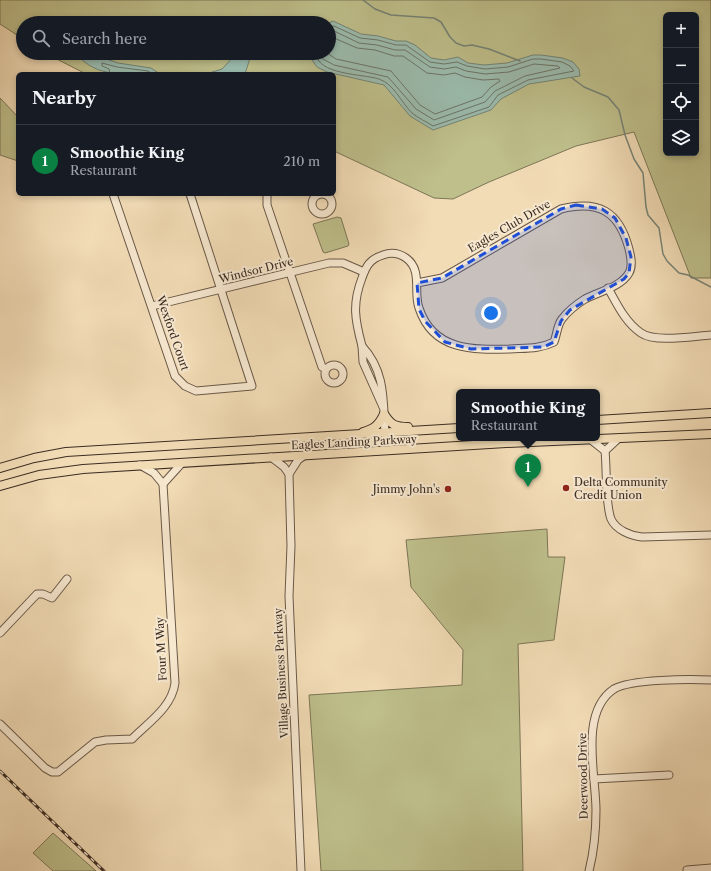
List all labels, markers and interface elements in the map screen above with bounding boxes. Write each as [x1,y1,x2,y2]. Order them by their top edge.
map controls [663,12,699,156]
button: + [663,12,699,48]
search box [16,16,336,60]
icon: search [30,27,52,49]
text: Search here [62,29,147,48]
button: − [663,48,699,84]
button: locate [663,84,699,120]
text: Nearby [32,88,96,108]
button: layers [663,120,699,156]
text: Smoothie King [70,143,184,162]
text: 1 [42,153,48,169]
text: 210 m [283,153,320,169]
text: Restaurant [70,162,137,178]
street label: Eagles Club Drive [465,197,553,255]
street label: Windsor Drive [216,254,295,286]
street label: Wexford Court [153,293,192,372]
your location [481,303,501,323]
popup [456,389,600,441]
text: Smoothie King [471,398,585,417]
text: Restaurant [471,417,538,433]
street label: Eagles Landing Parkway [291,432,418,452]
pin: 1 [515,454,541,487]
place label: Delta Community Credit Union [574,475,668,502]
place label: Jimmy John's [371,482,440,496]
marker: Delta Community Credit Union [561,483,571,493]
marker: Jimmy John's [443,484,453,494]
street label: Village Business Parkway [271,607,291,740]
street label: Four M Way [152,616,170,681]
street label: Deerwood Drive [575,733,591,819]

